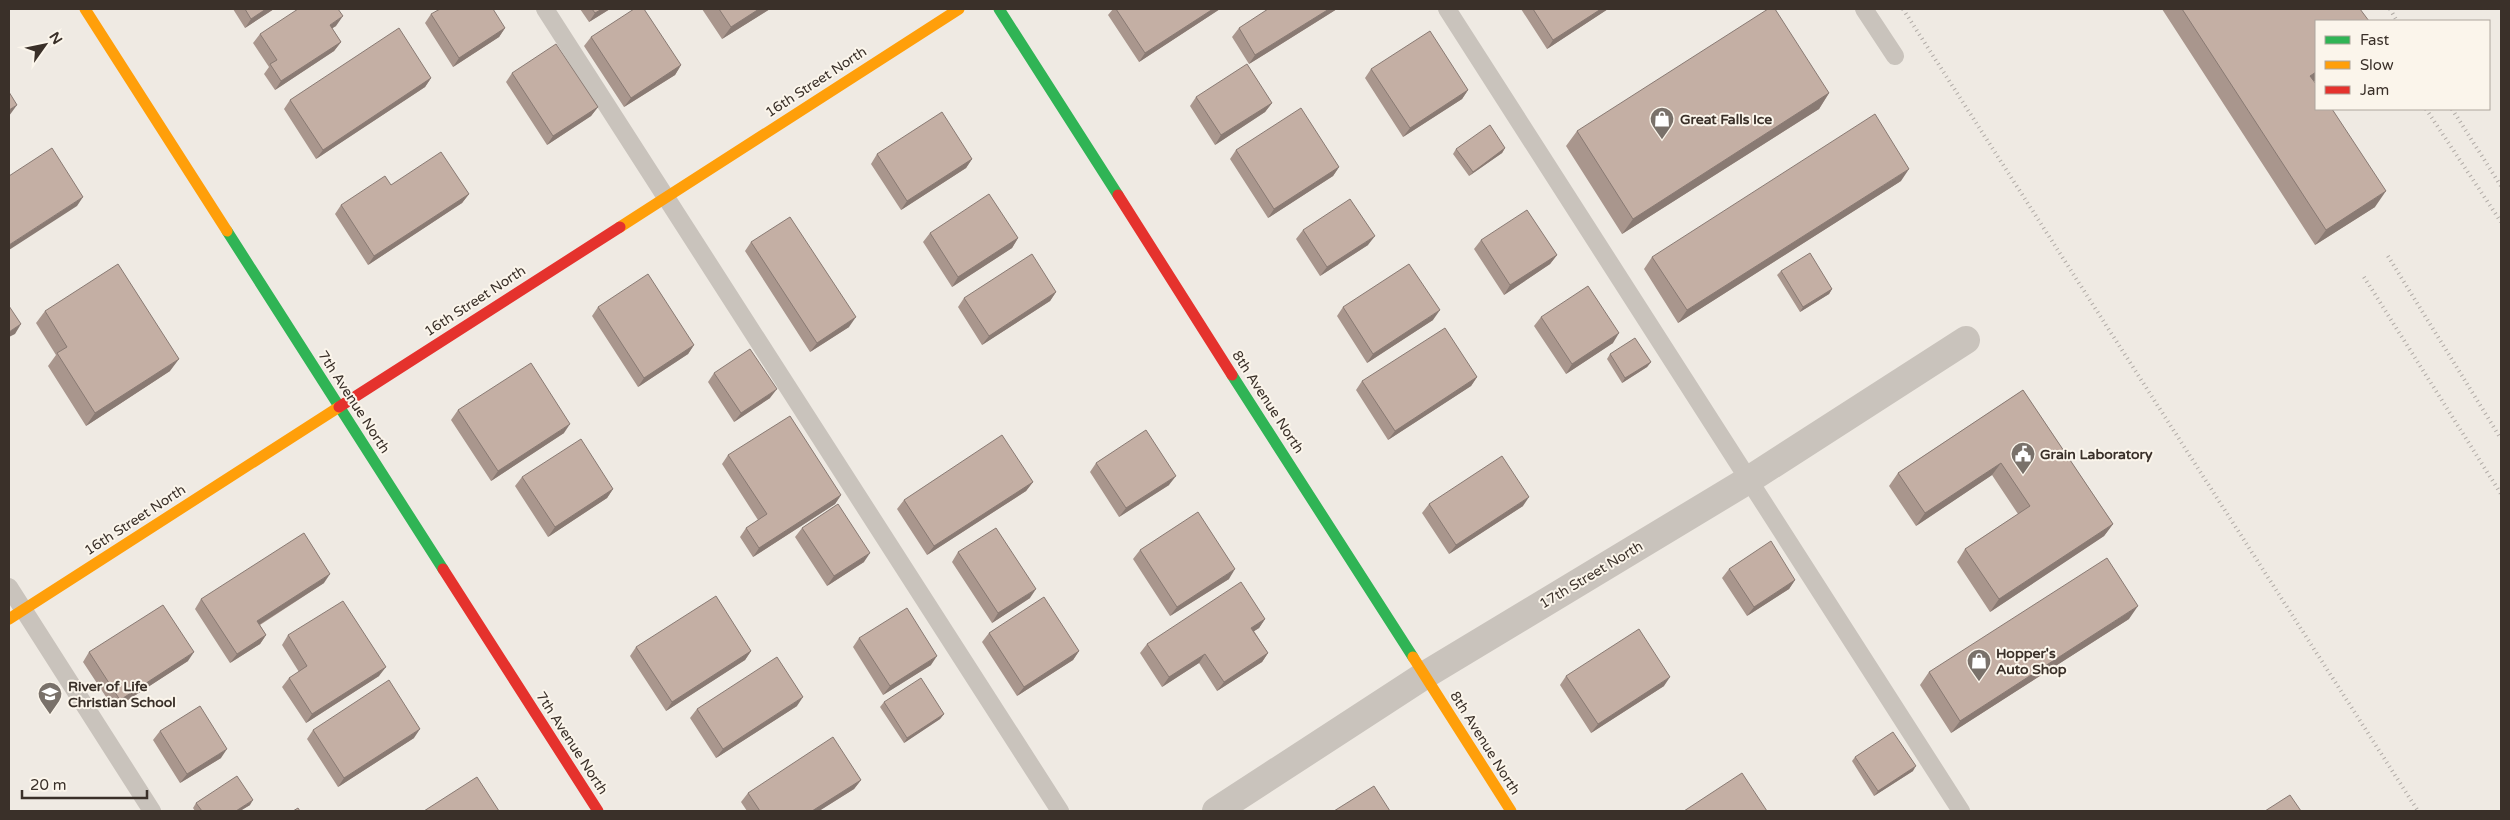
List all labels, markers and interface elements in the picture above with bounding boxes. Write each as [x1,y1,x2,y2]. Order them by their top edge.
north arrow [20,20,70,70]
legend [2315,20,2490,110]
text: N [45,29,66,48]
text: Fast [2360,31,2390,49]
street label: 16th Street North [762,43,870,121]
text: Slow [2360,56,2394,74]
text: Jam [2360,81,2389,99]
shop icon: Great Falls Ice [1649,106,1675,140]
place label: Great Falls Ice [1680,111,1772,128]
street label: 16th Street North [421,262,529,340]
street label: 7th Avenue North [315,348,393,456]
street label: 8th Avenue North [1229,348,1307,456]
public building icon: Grain Laboratory [2010,441,2036,475]
place label: Grain Laboratory [2040,446,2153,463]
street label: 16th Street North [81,481,189,559]
street label: 17th Street North [1536,537,1646,613]
place label: Hopper's Auto Shop [1996,645,2067,678]
shop icon: Hopper's Auto Shop [1966,648,1992,682]
place label: River of Life Christian School [68,678,176,711]
school or university icon: River of Life Christian School [37,681,63,715]
street label: 8th Avenue North [1446,688,1524,798]
street label: 7th Avenue North [533,689,611,797]
scale bar [22,768,148,800]
text: 20 m [30,776,67,794]

